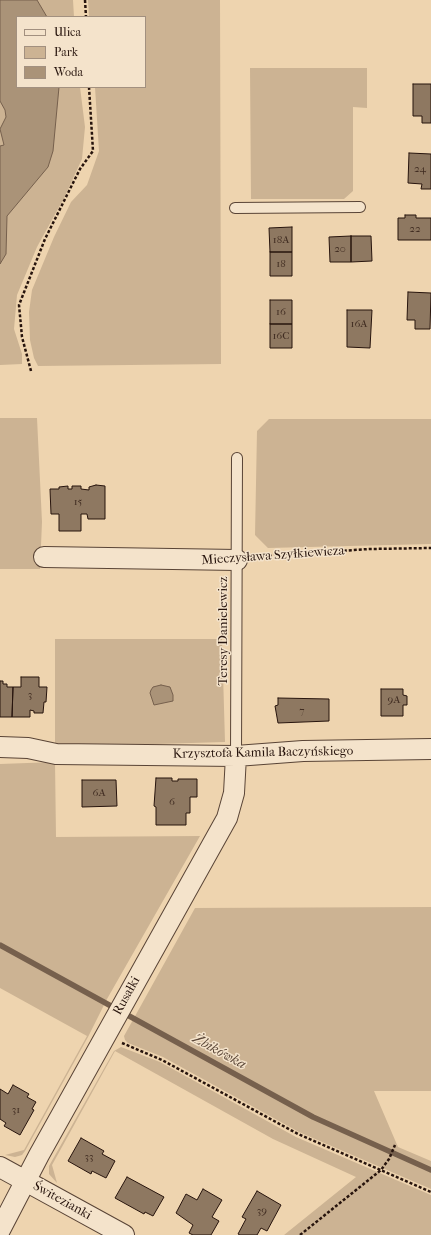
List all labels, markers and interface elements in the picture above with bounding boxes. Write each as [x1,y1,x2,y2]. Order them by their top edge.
legend [16,16,146,88]
text: Ulica [54,25,81,39]
text: Park [54,45,78,59]
text: Woda [54,65,83,79]
house number: 24 [414,162,426,176]
house number: 22 [409,222,421,236]
house number: 18A [273,233,289,247]
house number: 20 [334,242,346,256]
house number: 18 [276,257,286,271]
house number: 16 [276,305,286,319]
house number: 16A [351,317,367,331]
house number: 16C [272,329,290,343]
house number: 15 [74,495,82,509]
street label: Mieczysława Szyłkiewicza [201,543,345,569]
street label: Teresy Danielewicz [216,577,232,685]
house number: 3 [28,688,32,702]
house number: 9A [388,693,400,707]
house number: 7 [299,704,305,718]
street label: Krzysztofa Kamila Baczyńskiego [173,744,353,762]
house number: 6A [92,786,106,800]
house number: 6 [169,795,175,809]
street label: Rusałki [110,974,144,1018]
water label: Żbikówka [189,1031,249,1073]
house number: 31 [12,1103,20,1117]
house number: 33 [84,1150,94,1164]
street label: Świtezianki [30,1178,94,1224]
house number: 39 [257,1204,267,1218]

